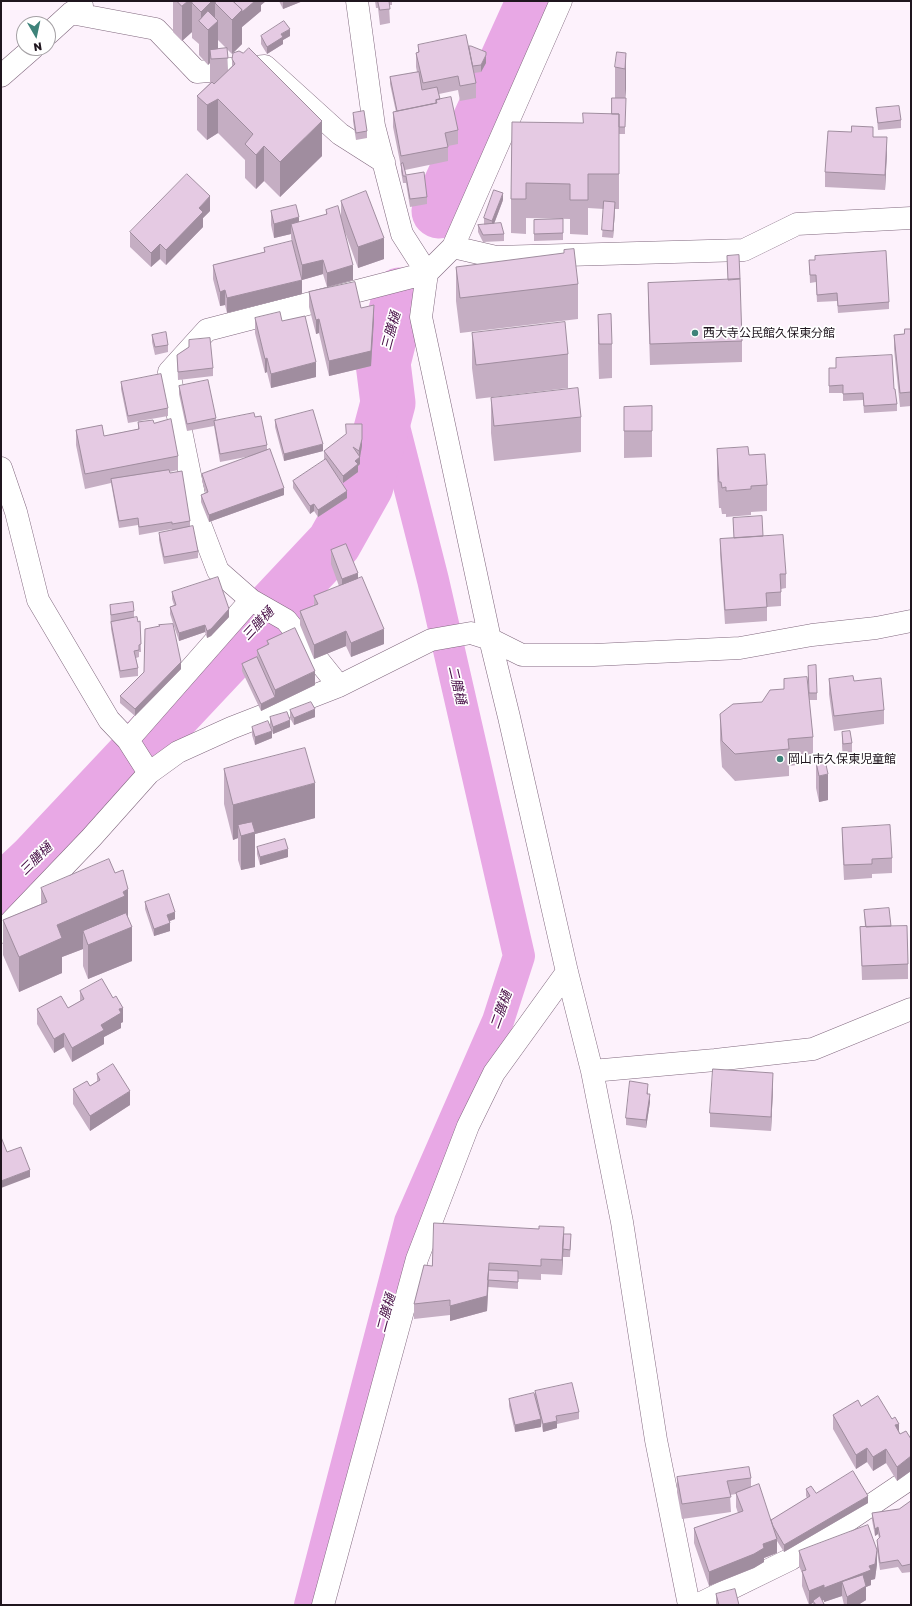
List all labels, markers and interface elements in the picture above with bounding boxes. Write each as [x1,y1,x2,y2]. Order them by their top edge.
north arrow [16,16,56,56]
text: N [33,40,43,54]
water label: 三膳樋 [378,310,404,352]
place label: 西大寺公民館久保東分館 [703,326,835,340]
marker: 西大寺公民館久保東分館 [690,328,700,338]
water label: 三膳樋 [239,604,277,644]
water label: 二膳樋 [445,664,469,706]
place label: 岡山市久保東児童館 [788,752,896,766]
marker: 岡山市久保東児童館 [775,754,785,764]
water label: 三膳樋 [17,840,55,878]
water label: 二膳樋 [487,989,515,1031]
water label: 二膳樋 [373,1292,399,1334]

